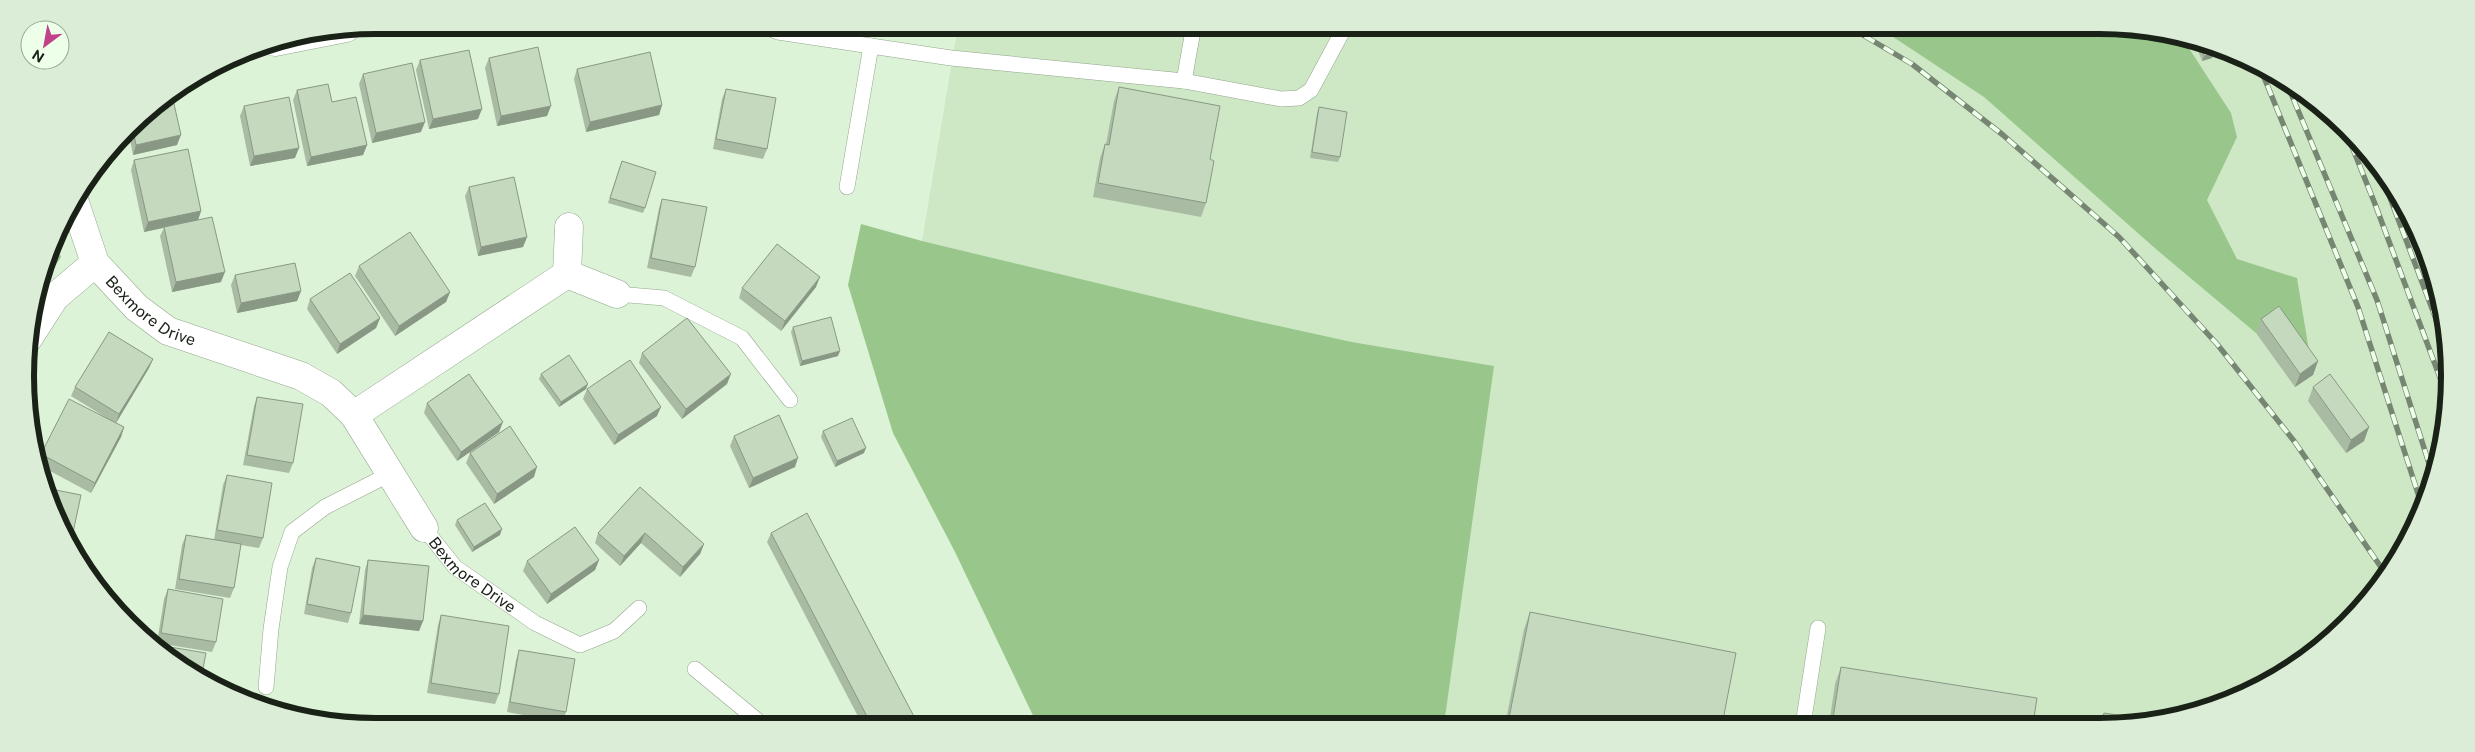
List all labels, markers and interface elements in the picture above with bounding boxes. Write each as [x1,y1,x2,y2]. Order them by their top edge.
north arrow [20,20,70,70]
text: N [29,46,47,66]
street label: Bexmore Drive [102,272,198,350]
street label: Bexmore Drive [425,533,520,617]

